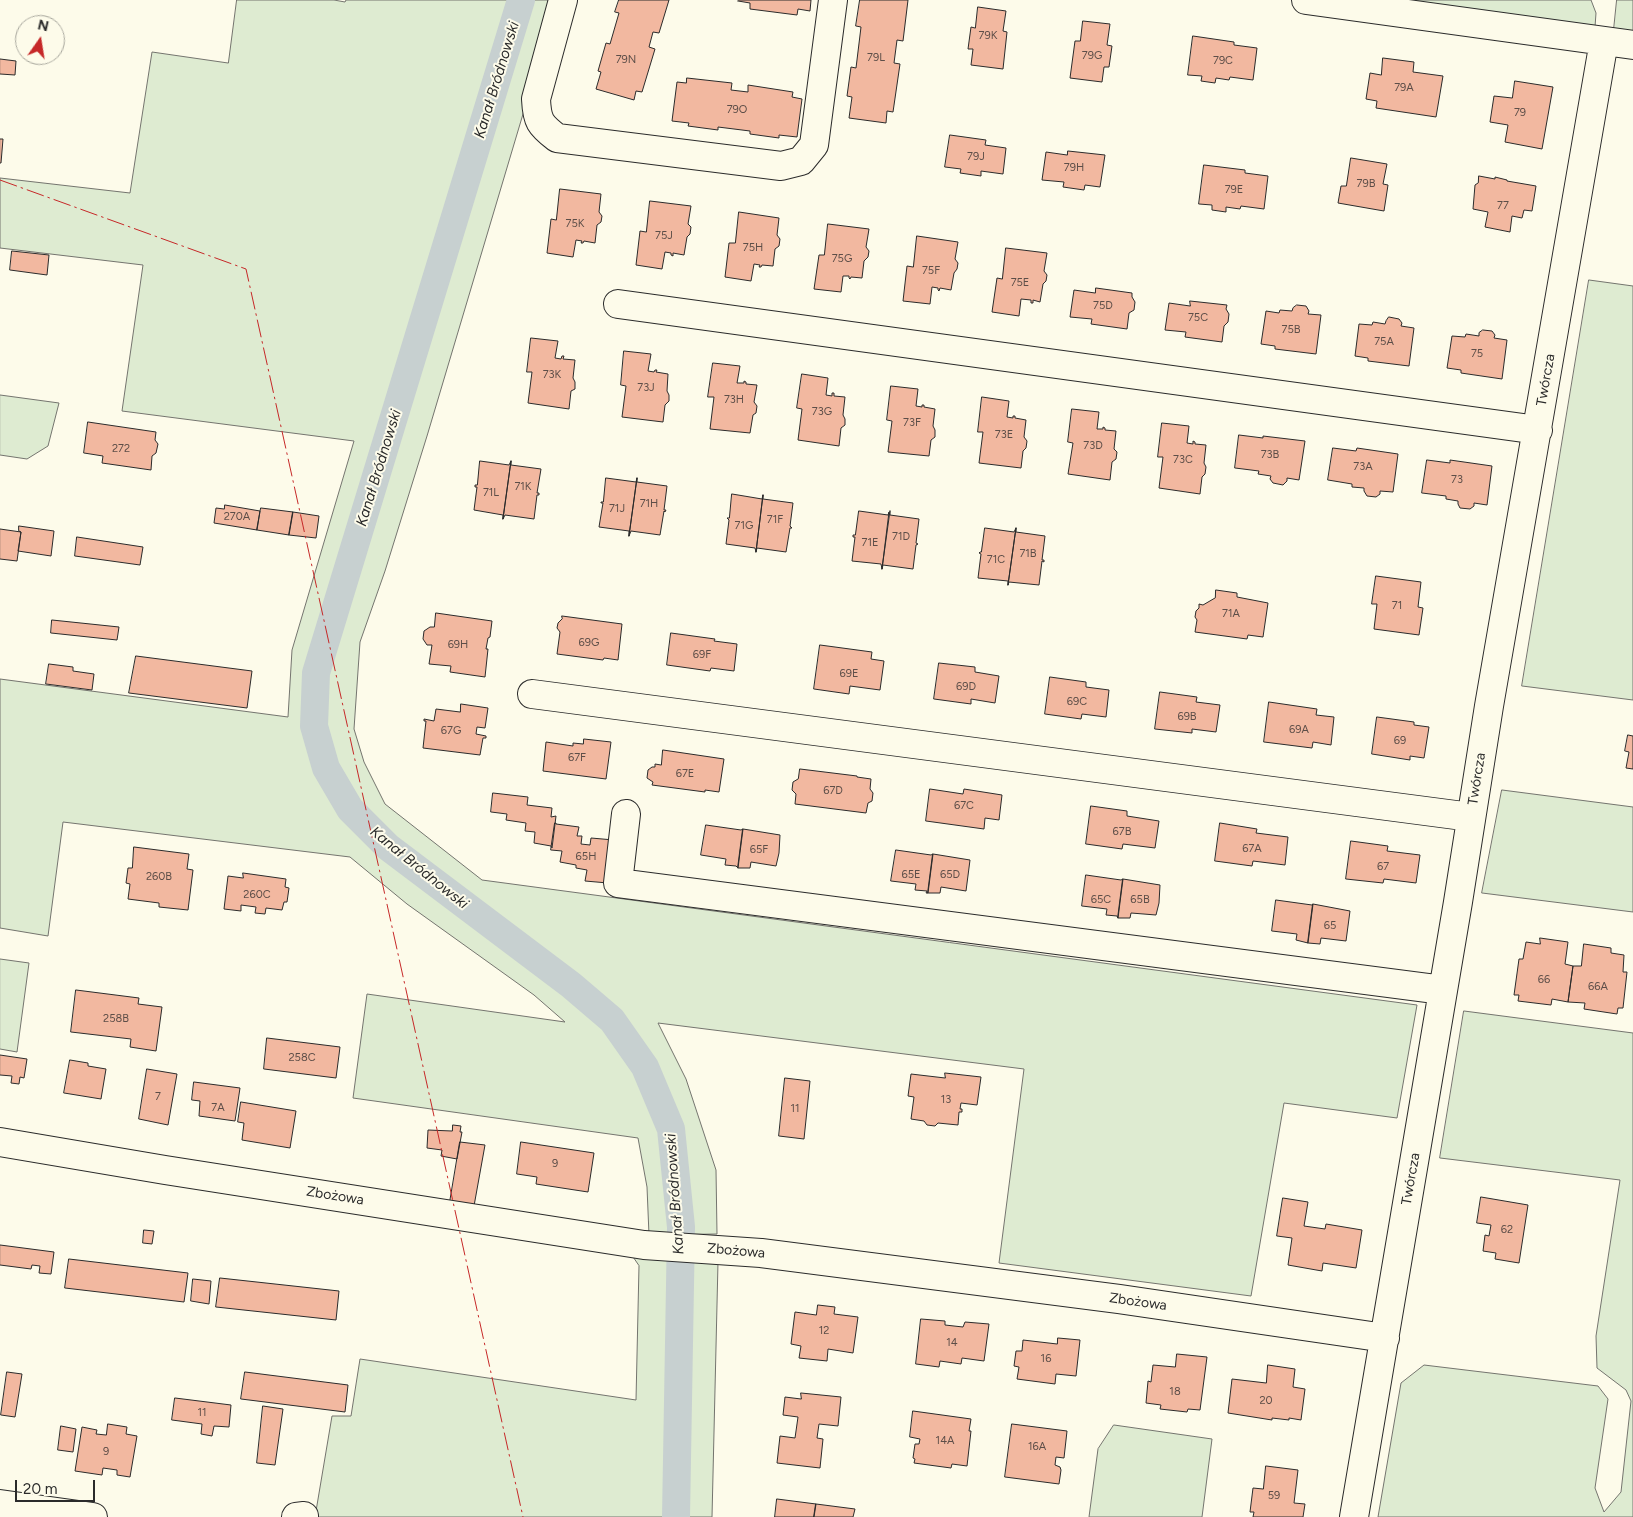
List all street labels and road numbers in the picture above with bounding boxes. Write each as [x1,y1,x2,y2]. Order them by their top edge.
street label: Twórcza [1533,353,1559,407]
street label: Twórcza [1465,752,1489,806]
street label: Twórcza [1398,1152,1424,1206]
street label: Zbożowa [305,1183,365,1209]
street label: Zbożowa [706,1240,766,1262]
street label: Zbożowa [1108,1290,1168,1314]

